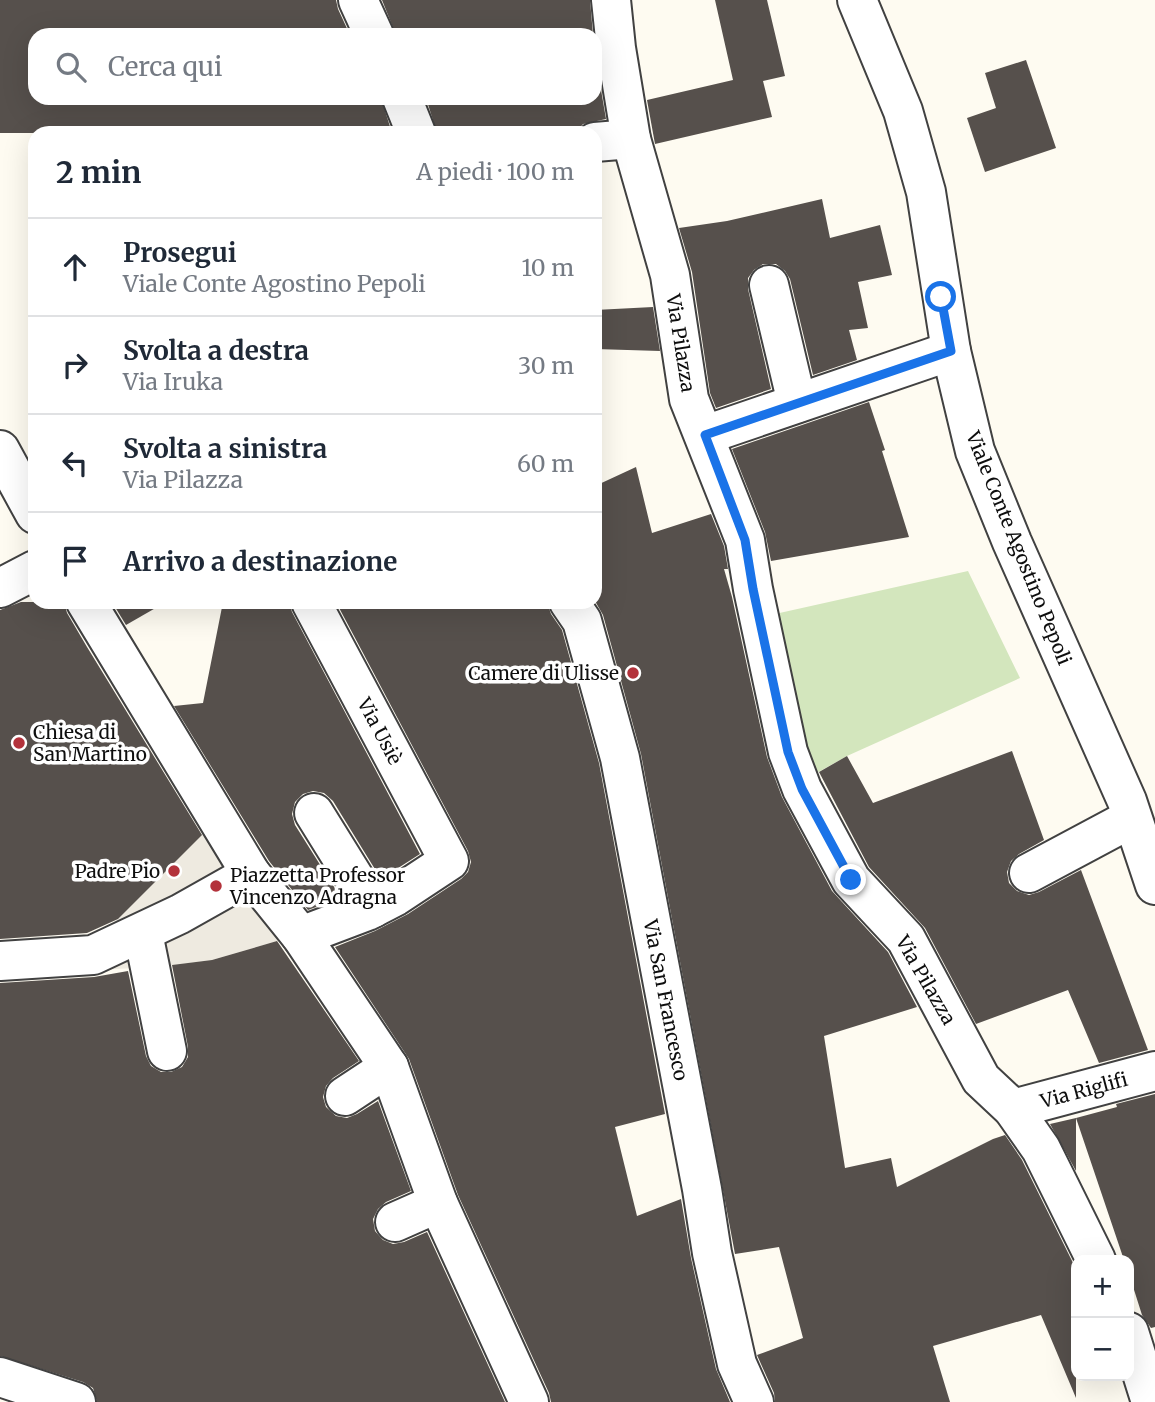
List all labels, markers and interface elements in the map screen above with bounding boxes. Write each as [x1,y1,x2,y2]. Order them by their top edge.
search box [28,28,602,105]
icon: search [52,48,90,86]
text: Cerca qui [108,50,222,83]
text: 2 min [56,153,141,191]
text: A piedi · 100 m [416,157,574,186]
text: Prosegui [123,236,237,269]
icon: ahead [56,248,94,286]
text: 10 m [521,253,574,282]
text: Viale Conte Agostino Pepoli [123,269,426,298]
route start [925,281,956,312]
street label: Via Pilazza [661,291,701,394]
text: Svolta a destra [123,334,309,367]
icon: right [56,346,94,384]
text: 30 m [518,351,574,380]
text: Via Iruka [123,367,223,396]
street label: Viale Conte Agostino Pepoli [961,427,1077,668]
text: Svolta a sinistra [123,432,327,465]
icon: left [56,444,94,482]
text: 60 m [517,449,574,478]
text: Via Pilazza [123,465,243,494]
icon: arrive [56,542,94,580]
text: Arrivo a destinazione [123,545,397,578]
place label: Camere di Ulisse [468,661,619,685]
marker: Camere di Ulisse [625,665,641,681]
street label: Via Usiè [352,693,408,769]
place label: Chiesa di San Martino [33,720,147,766]
marker: Chiesa di San Martino [11,735,27,751]
place label: Padre Pio [75,859,160,883]
marker: Padre Pio [166,863,182,879]
place label: Piazzetta Professor Vincenzo Adragna [229,863,406,909]
route end [835,864,866,895]
marker: Piazzetta Professor Vincenzo Adragna [208,878,224,894]
street label: Via San Francesco [638,916,693,1083]
street label: Via Pilazza [890,930,961,1029]
street label: Via Riglifi [1037,1067,1131,1113]
map controls [1071,1255,1134,1381]
button: + [1071,1255,1134,1318]
button: − [1071,1318,1134,1381]

